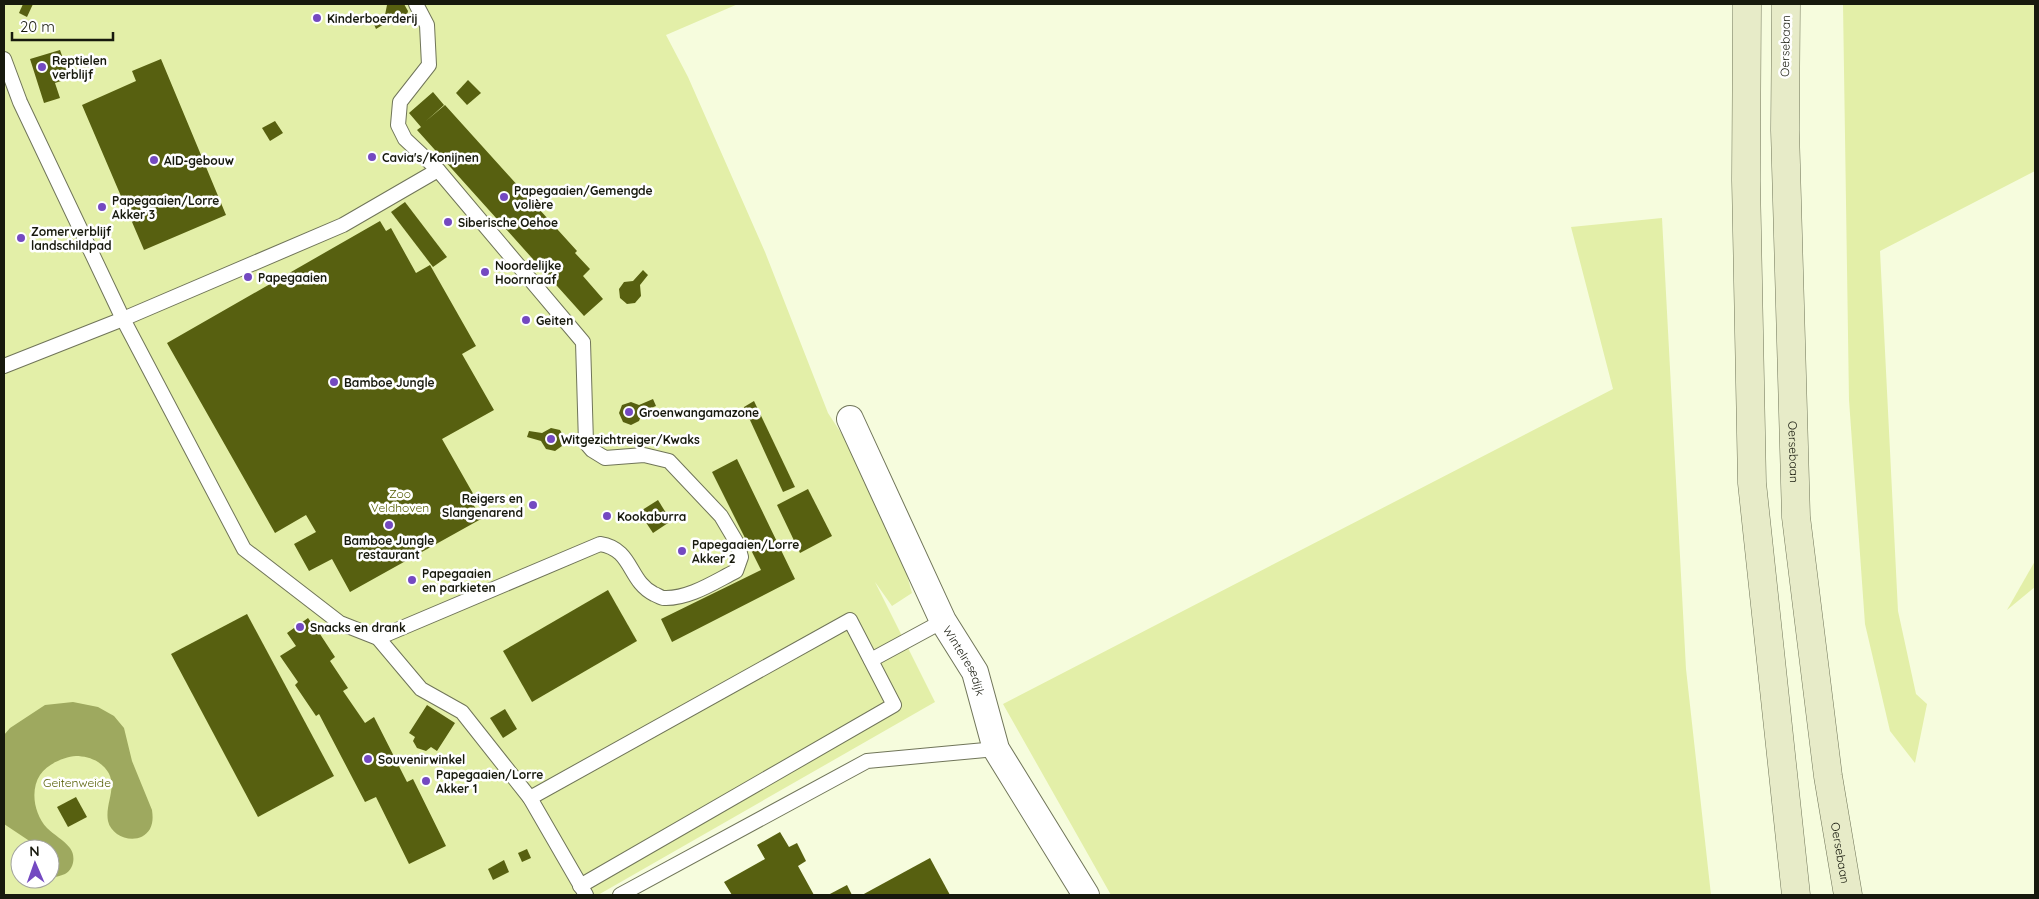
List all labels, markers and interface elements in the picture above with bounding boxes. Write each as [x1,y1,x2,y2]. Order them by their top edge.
scale bar [12,10,114,42]
place label: Kinderboerderij [327,11,418,26]
marker: Kinderboerderij [311,12,323,24]
street label: Oersebaan [1777,15,1793,77]
text: 20 m [20,17,55,36]
place label: Reptielen verblijf [52,53,107,82]
marker: Reptielen verblijf [36,61,48,73]
place label: Cavia's/Konijnen [382,150,479,165]
marker: Cavia's/Konijnen [366,151,378,163]
place label: AID-gebouw [164,153,234,168]
marker: AID-gebouw [148,154,160,166]
place label: Papegaaien/Gemengde volière [514,183,653,212]
marker: Papegaaien/Gemengde volière [498,191,510,203]
place label: Papegaaien/Lorre Akker 3 [112,193,219,222]
marker: Papegaaien/Lorre Akker 3 [96,201,108,213]
place label: Siberische Oehoe [458,215,558,230]
marker: Siberische Oehoe [442,216,454,228]
place label: Zomerverblijf landschildpad [31,224,112,253]
marker: Zomerverblijf landschildpad [15,232,27,244]
place label: Noordelijke Hoornraaf [495,258,561,287]
marker: Noordelijke Hoornraaf [479,266,491,278]
place label: Papegaaien [258,270,327,285]
marker: Papegaaien [242,271,254,283]
place label: Geiten [536,313,573,328]
marker: Geiten [520,314,532,326]
place label: Bamboe Jungle [344,375,435,390]
marker: Bamboe Jungle [328,376,340,388]
place label: Groenwangamazone [639,405,759,420]
marker: Groenwangamazone [623,406,635,418]
street label: Oersebaan [1786,421,1803,483]
place label: Witgezichtreiger/Kwaks [561,432,700,447]
marker: Witgezichtreiger/Kwaks [545,433,557,445]
park label: Zoo Veldhoven [371,486,429,515]
place label: Reigers en Slangenarend [442,491,523,520]
marker: Reigers en Slangenarend [527,499,539,511]
place label: Kookaburra [617,509,686,524]
marker: Kookaburra [601,510,613,522]
marker: Bamboe Jungle restaurant [383,519,395,531]
place label: Bamboe Jungle restaurant [344,533,434,562]
place label: Papegaaien/Lorre Akker 2 [692,537,799,566]
marker: Papegaaien/Lorre Akker 2 [676,545,688,557]
place label: Papegaaien en parkieten [422,566,496,595]
marker: Papegaaien en parkieten [406,574,418,586]
place label: Snacks en drank [310,620,406,635]
marker: Snacks en drank [294,621,306,633]
street label: Wintelresedijk [940,623,989,697]
place label: Souvenirwinkel [378,752,465,767]
marker: Souvenirwinkel [362,753,374,765]
place label: Papegaaien/Lorre Akker 1 [436,767,543,796]
park label: Geitenweide [43,775,111,790]
marker: Papegaaien/Lorre Akker 1 [420,775,432,787]
street label: Oersebaan [1828,821,1853,885]
north arrow [10,839,60,889]
text: N [29,842,40,860]

